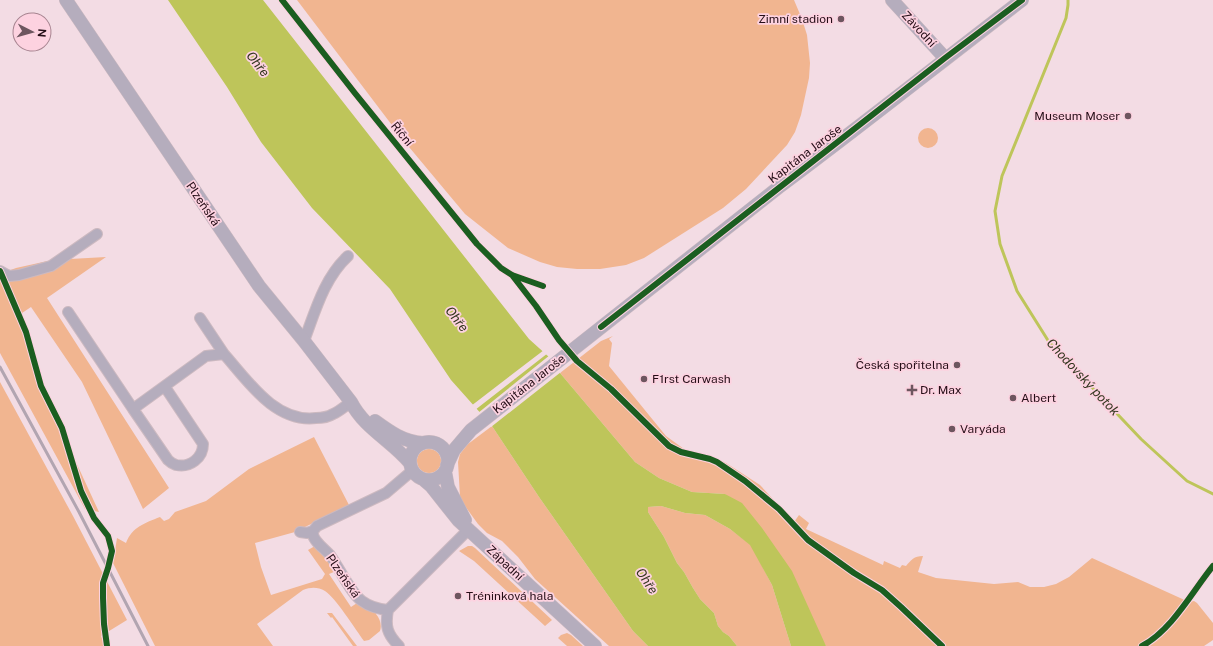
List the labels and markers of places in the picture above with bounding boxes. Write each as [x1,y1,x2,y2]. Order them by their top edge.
place label: Zimní stadion [758,12,833,26]
marker: Zimní stadion [836,14,846,24]
place label: Museum Moser [1034,109,1120,123]
marker: Museum Moser [1123,111,1133,121]
place label: Česká spořitelna [856,358,949,372]
marker: Česká spořitelna [952,360,962,370]
place label: F1rst Carwash [652,372,731,386]
marker: F1rst Carwash [639,374,649,384]
place label: Dr. Max [920,383,962,397]
marker: Dr. Max [907,385,917,395]
place label: Albert [1021,391,1057,405]
marker: Albert [1008,393,1018,403]
place label: Varyáda [960,422,1006,436]
marker: Varyáda [947,424,957,434]
place label: Tréninková hala [466,589,553,603]
marker: Tréninková hala [453,591,463,601]

